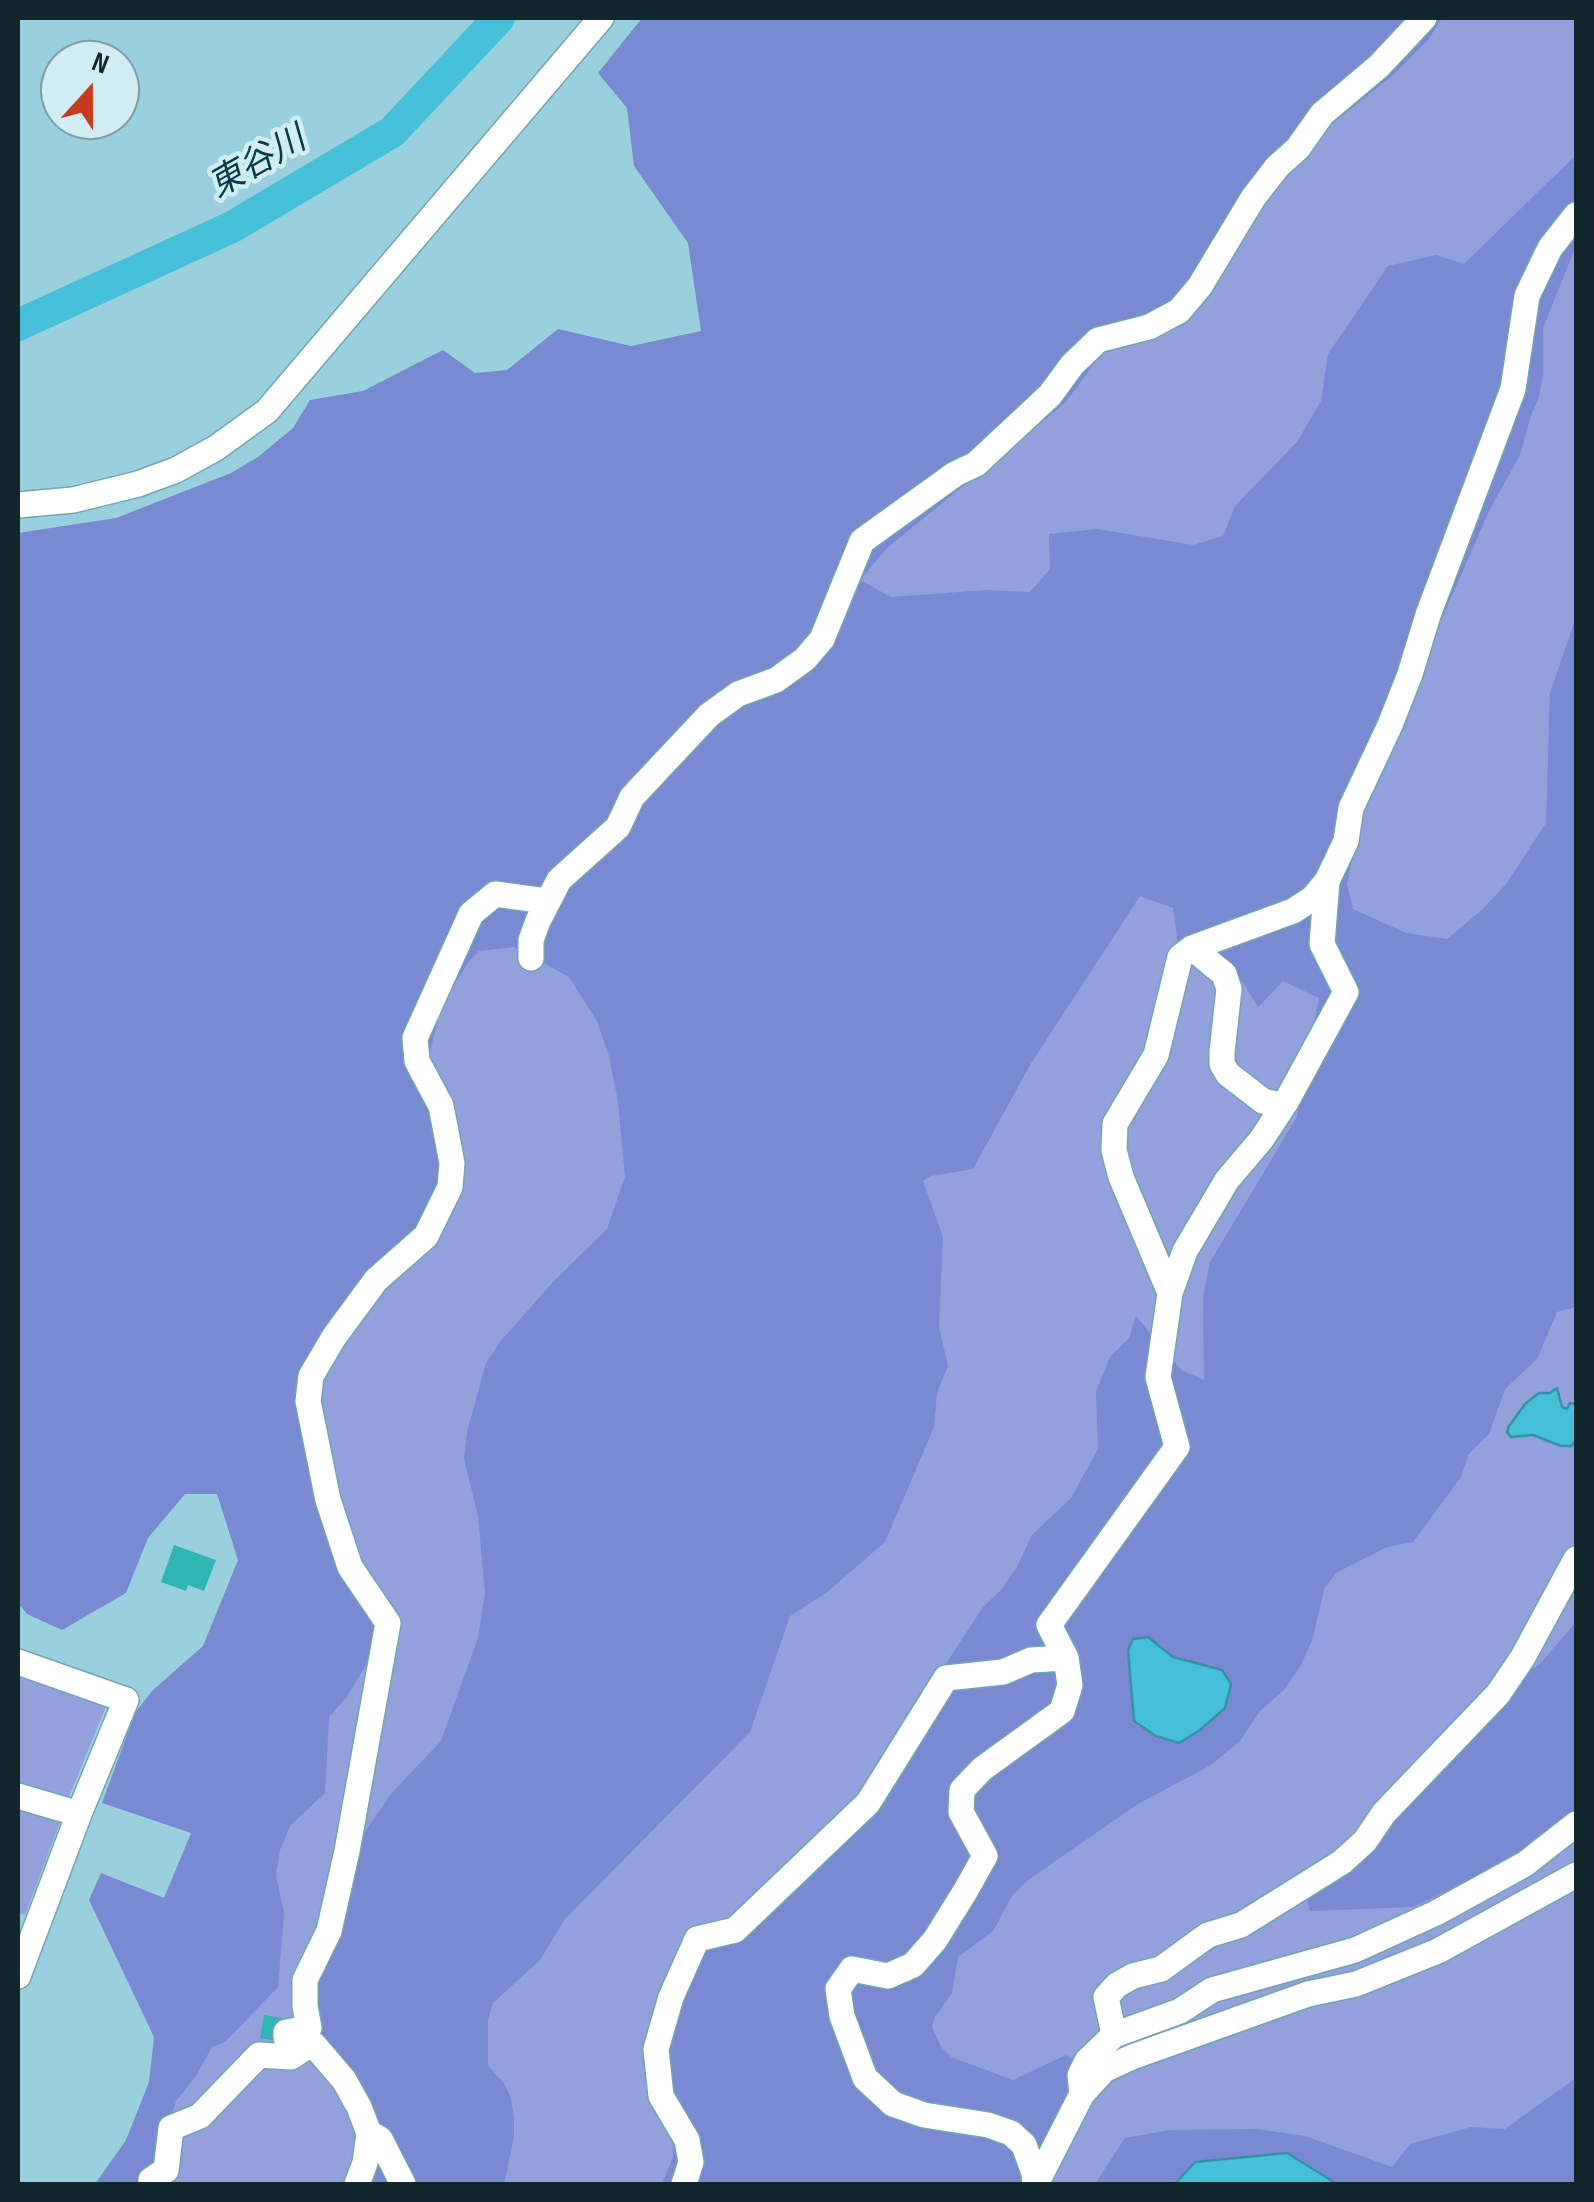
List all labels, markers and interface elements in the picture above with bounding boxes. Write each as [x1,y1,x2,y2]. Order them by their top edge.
north arrow [40,40,140,140]
text: N [87,45,113,81]
water label: 東谷川 [202,120,314,208]

